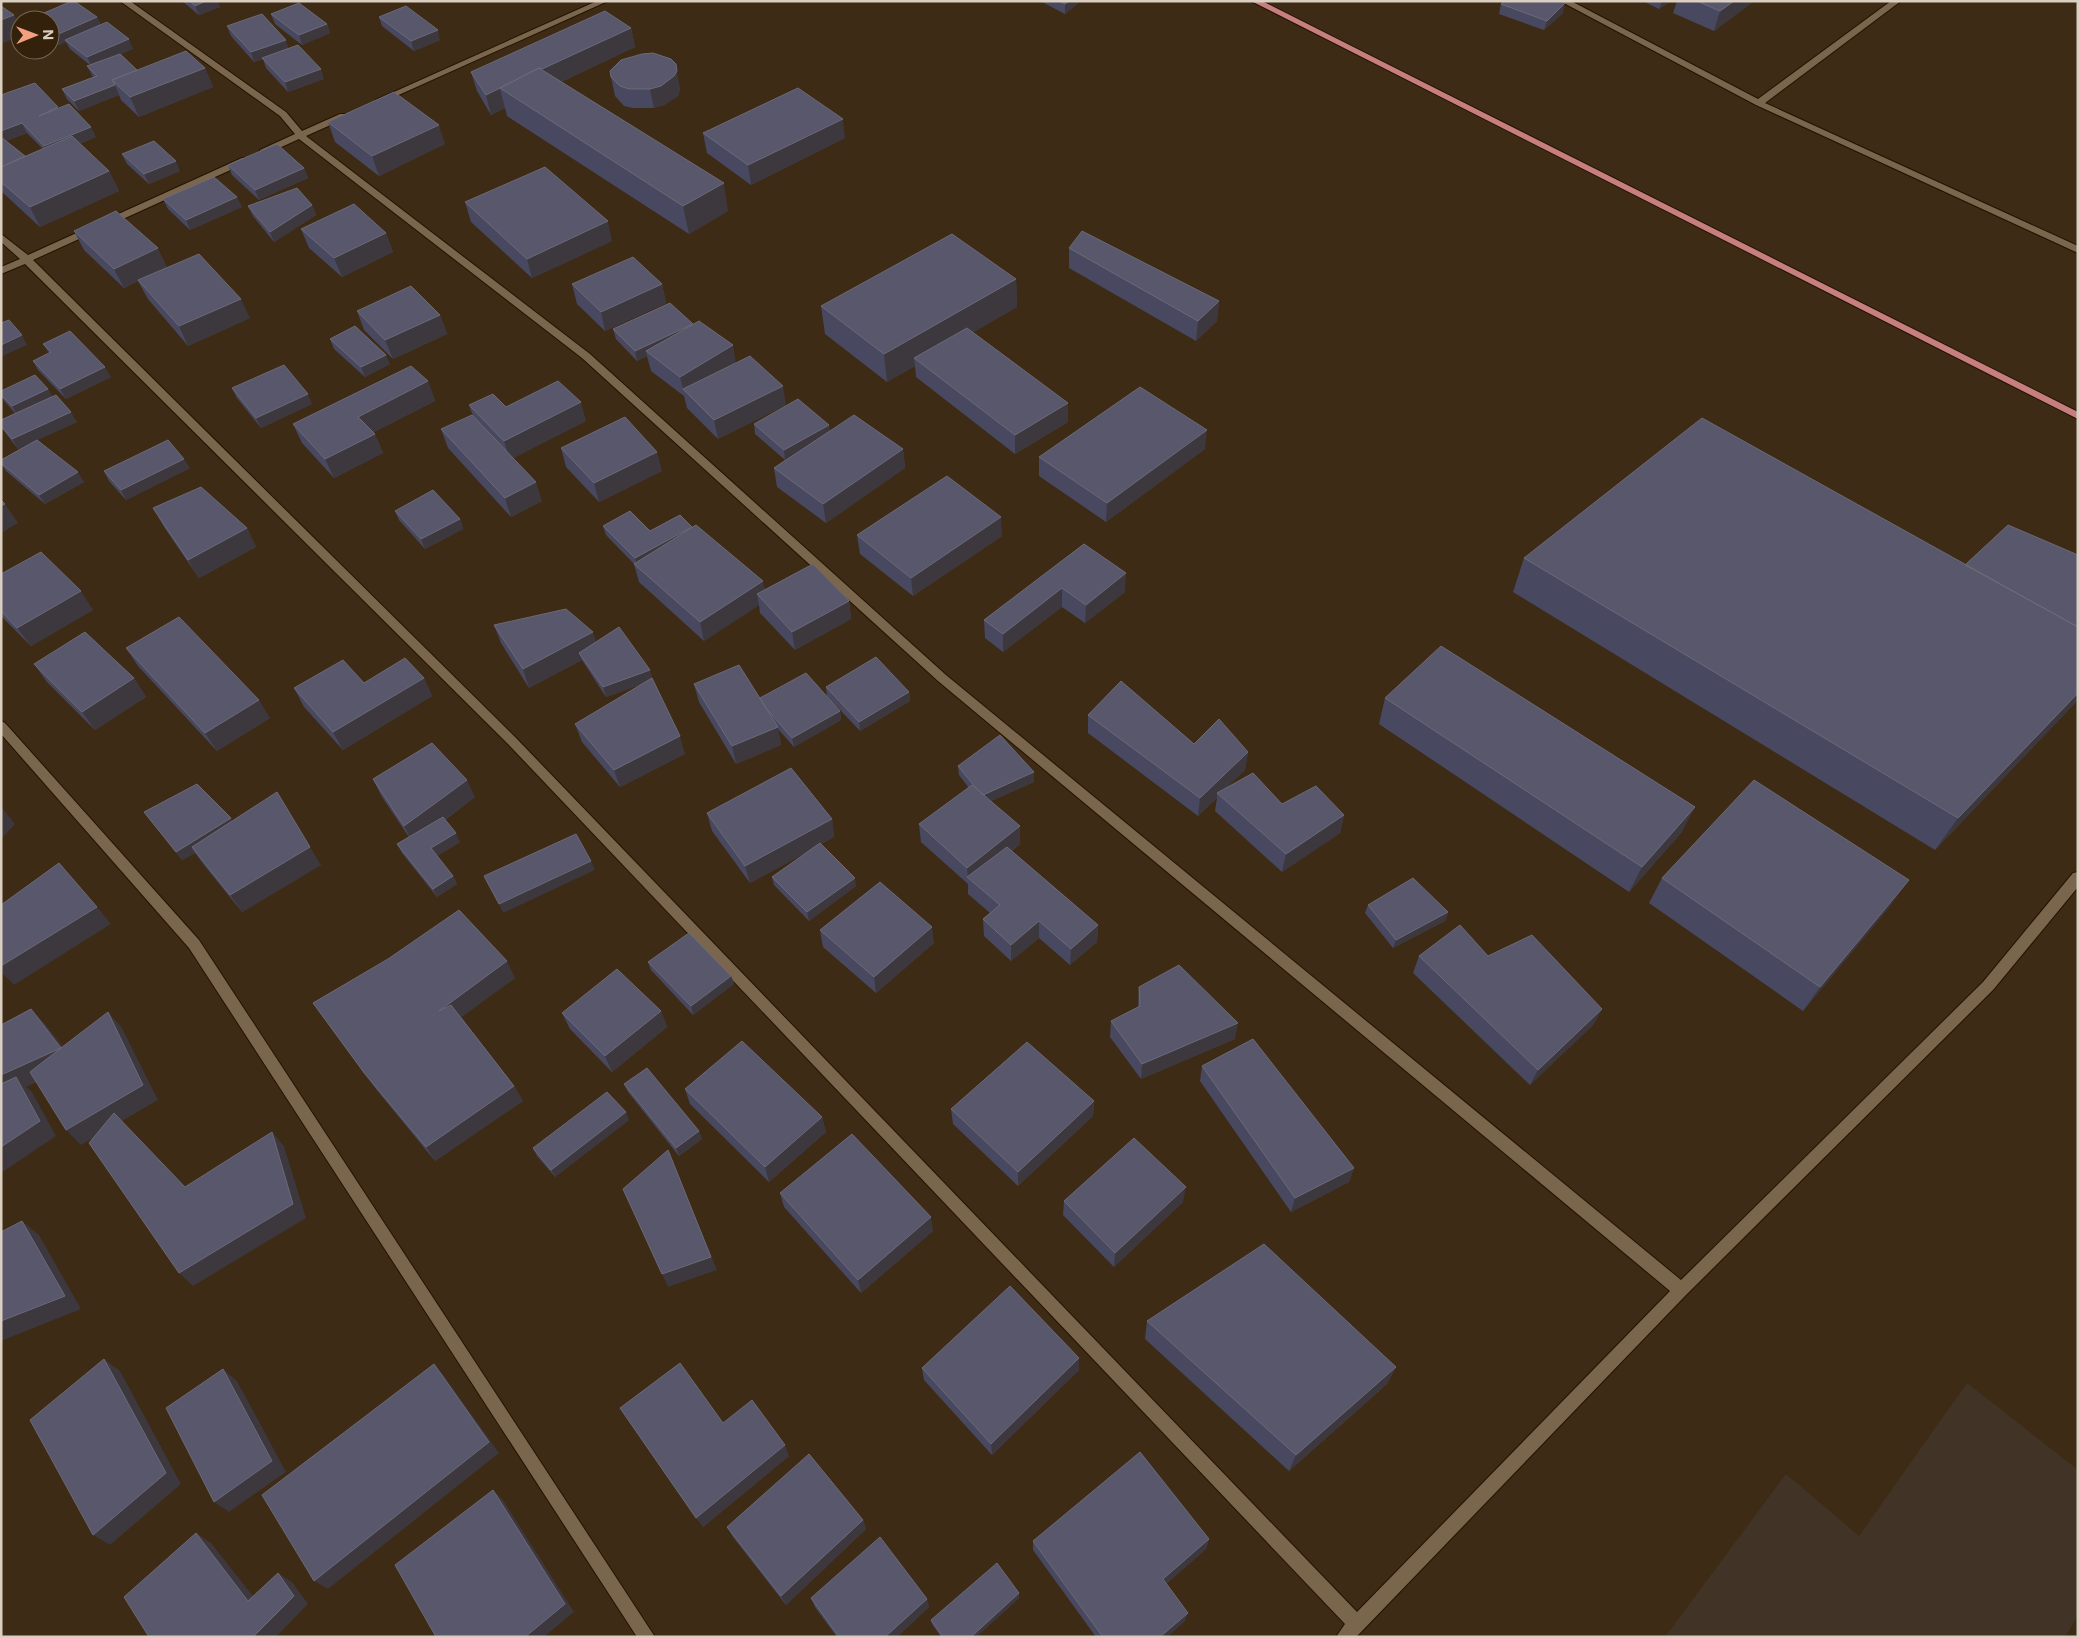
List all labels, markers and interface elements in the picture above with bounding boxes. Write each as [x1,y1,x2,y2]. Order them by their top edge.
north arrow [10,10,60,60]
text: N [40,29,57,40]

